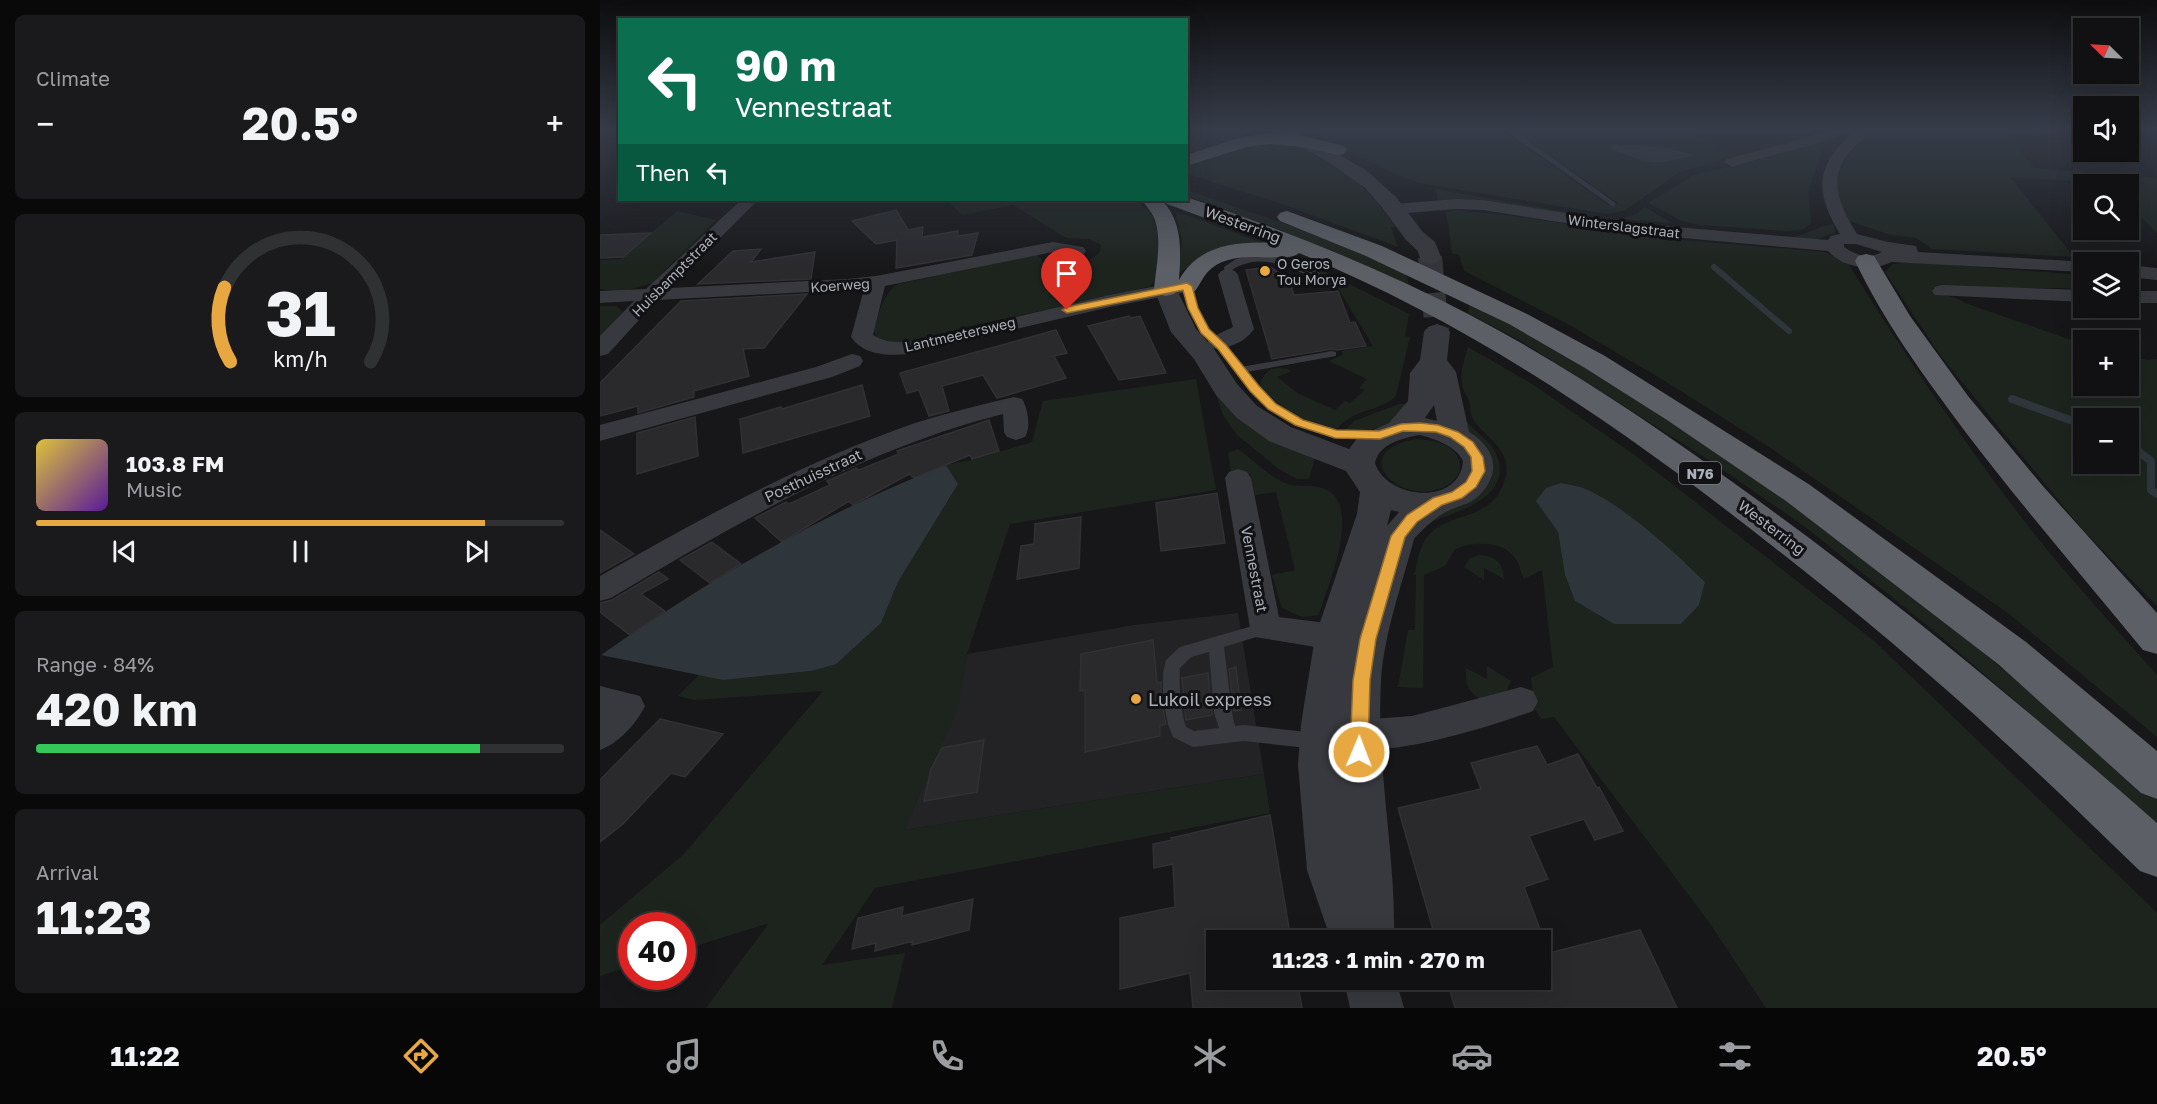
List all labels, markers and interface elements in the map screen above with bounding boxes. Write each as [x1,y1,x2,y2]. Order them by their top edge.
north arrow [2073,18,2139,84]
map controls [2073,18,2139,474]
text: 90 m [735,40,836,90]
icon: left [636,42,714,120]
text: Climate [36,66,110,90]
text: Vennestraat [735,91,892,123]
text: 20.5° [242,96,358,150]
button: sound [2073,96,2139,162]
text: − [36,104,54,143]
text: + [546,104,564,143]
icon: left [701,156,734,189]
text: Then [636,159,689,186]
button: search [2073,174,2139,240]
street label: Westerring [1203,202,1283,246]
street label: Winterslagstraat [1567,211,1681,241]
street label: Huisbamptstraat [628,228,720,320]
pin [1041,248,1092,310]
button: layers [2073,252,2139,318]
place label: O Geros Tou Morya [1277,255,1346,288]
icon: arrive [1050,257,1083,290]
marker: O Geros Tou Morya [1258,264,1272,278]
street label: Koerweg [810,274,870,296]
text: 31 [265,276,335,351]
street label: Lantmeetersweg [903,313,1017,355]
button: + [2073,330,2139,396]
text: km/h [273,347,327,373]
button: − [2073,408,2139,474]
street label: Posthuisstraat [761,445,865,505]
text: 103.8 FM [126,450,224,477]
road number: N76 [1679,462,1721,484]
text: Music [126,477,182,501]
street label: Westerring [1735,496,1809,558]
street label: Vennestraat [1238,524,1272,614]
icon: previous [108,535,141,568]
icon: pause [284,535,317,568]
icon: next [460,535,493,568]
text: Range · 84% [36,652,154,676]
text: 420 km [36,682,198,736]
place label: Lukoil express [1148,688,1272,710]
marker: Lukoil express [1129,692,1143,706]
position arrow [1327,720,1391,784]
text: Arrival [36,860,99,884]
text: 11:23 [36,890,152,944]
speed limit sign: 40 [618,912,696,990]
text: 11:23 · 1 min · 270 m [1272,946,1485,973]
icon: directions [400,1035,442,1077]
icon: music [663,1035,705,1077]
icon: phone [926,1035,968,1077]
icon: climate [1189,1035,1231,1077]
icon: car [1451,1035,1493,1077]
icon: filters [1714,1035,1756,1077]
text: 11:22 [110,1040,180,1072]
text: 20.5° [1977,1040,2047,1072]

